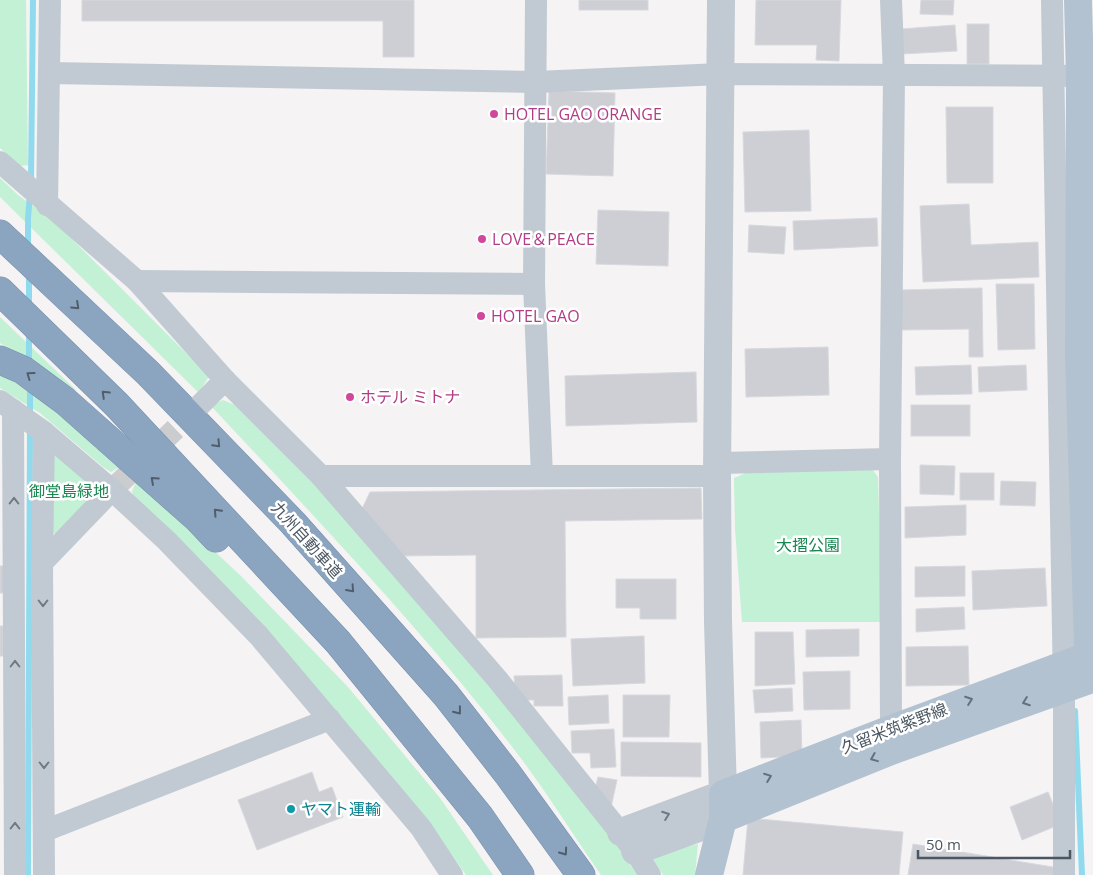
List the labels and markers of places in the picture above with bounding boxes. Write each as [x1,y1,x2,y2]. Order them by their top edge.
place label: HOTEL GAO ORANGE [504,103,662,125]
marker: HOTEL GAO ORANGE [488,108,500,120]
place label: LOVE＆PEACE [492,228,595,250]
marker: LOVE＆PEACE [476,233,488,245]
place label: HOTEL GAO [491,305,580,327]
marker: HOTEL GAO [475,310,487,322]
place label: ホテル ミトナ [360,386,460,408]
marker: ホテル ミトナ [344,391,356,403]
place label: ヤマト運輸 [301,798,381,820]
marker: ヤマト運輸 [285,803,297,815]

